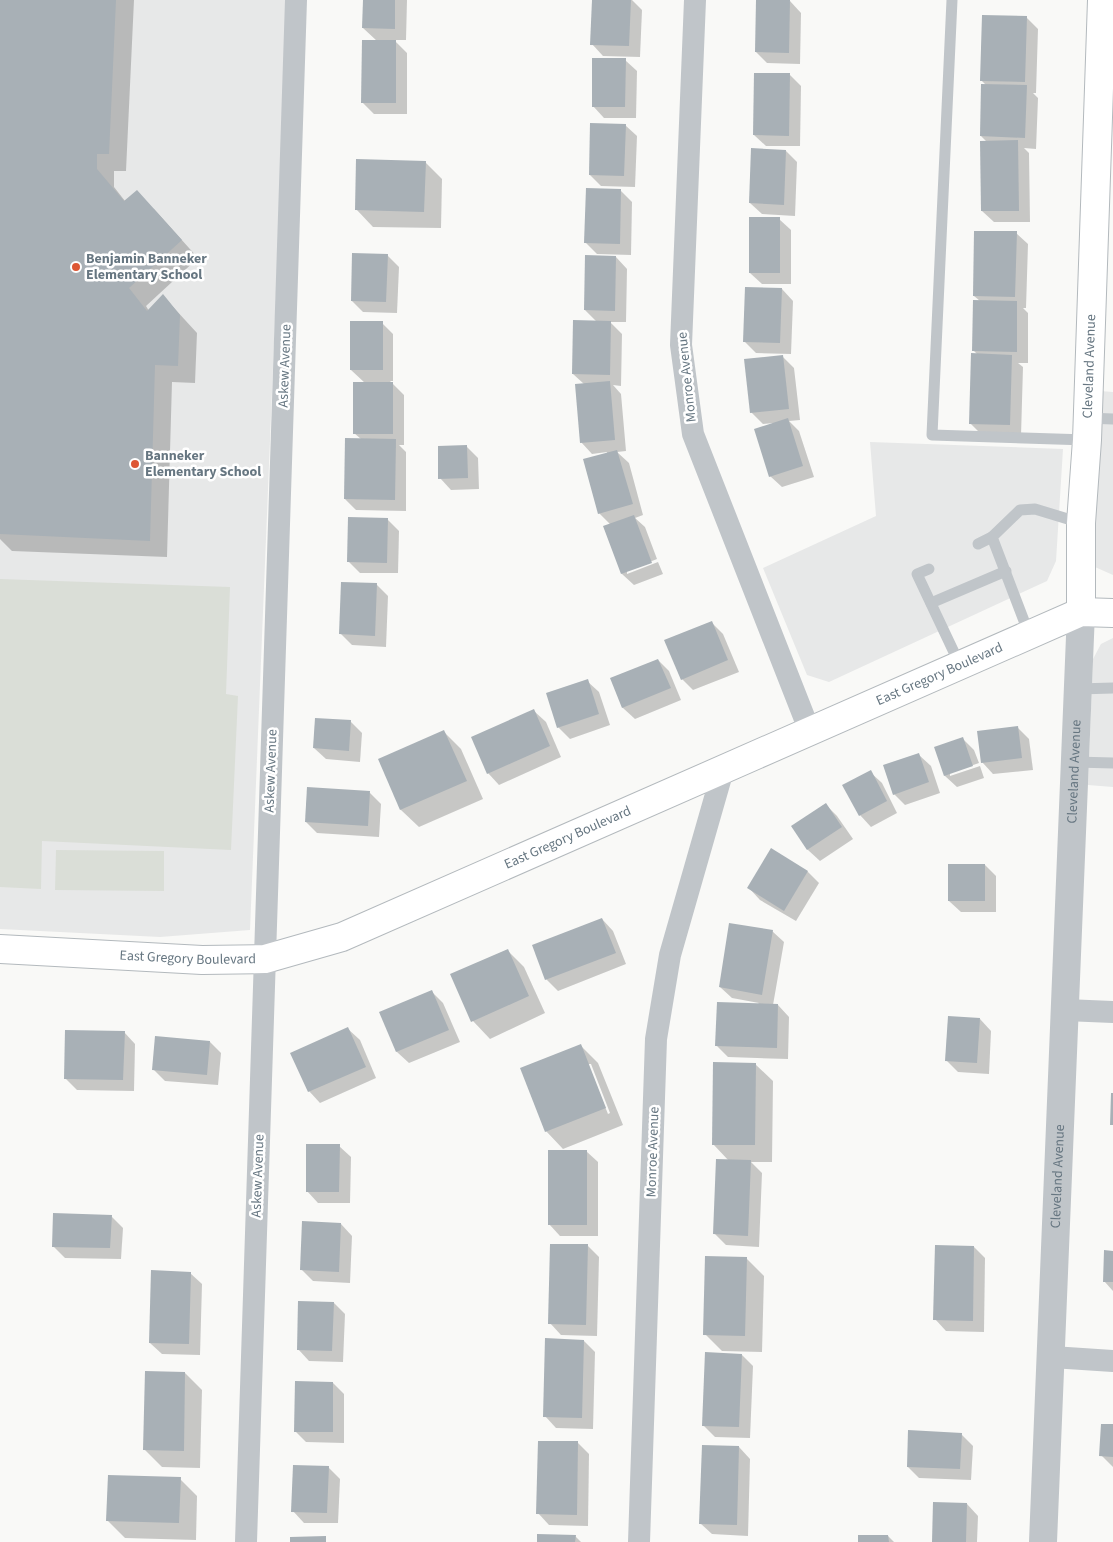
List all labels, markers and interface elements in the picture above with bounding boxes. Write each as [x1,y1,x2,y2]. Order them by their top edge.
place label: Benjamin Banneker Elementary School [86,249,207,285]
marker: Benjamin Banneker Elementary School [70,261,82,273]
street label: Cleveland Avenue [1078,314,1101,419]
street label: Askew Avenue [274,324,296,408]
street label: Monroe Avenue [672,331,702,423]
place label: Banneker Elementary School [145,446,261,482]
marker: Banneker Elementary School [129,458,141,470]
street label: East Gregory Boulevard [873,638,1006,711]
street label: Cleveland Avenue [1062,719,1087,824]
street label: Askew Avenue [260,729,282,813]
street label: East Gregory Boulevard [501,801,634,874]
street label: East Gregory Boulevard [119,946,256,970]
street label: Monroe Avenue [641,1106,665,1198]
street label: Cleveland Avenue [1046,1124,1070,1229]
street label: Askew Avenue [247,1134,269,1218]

